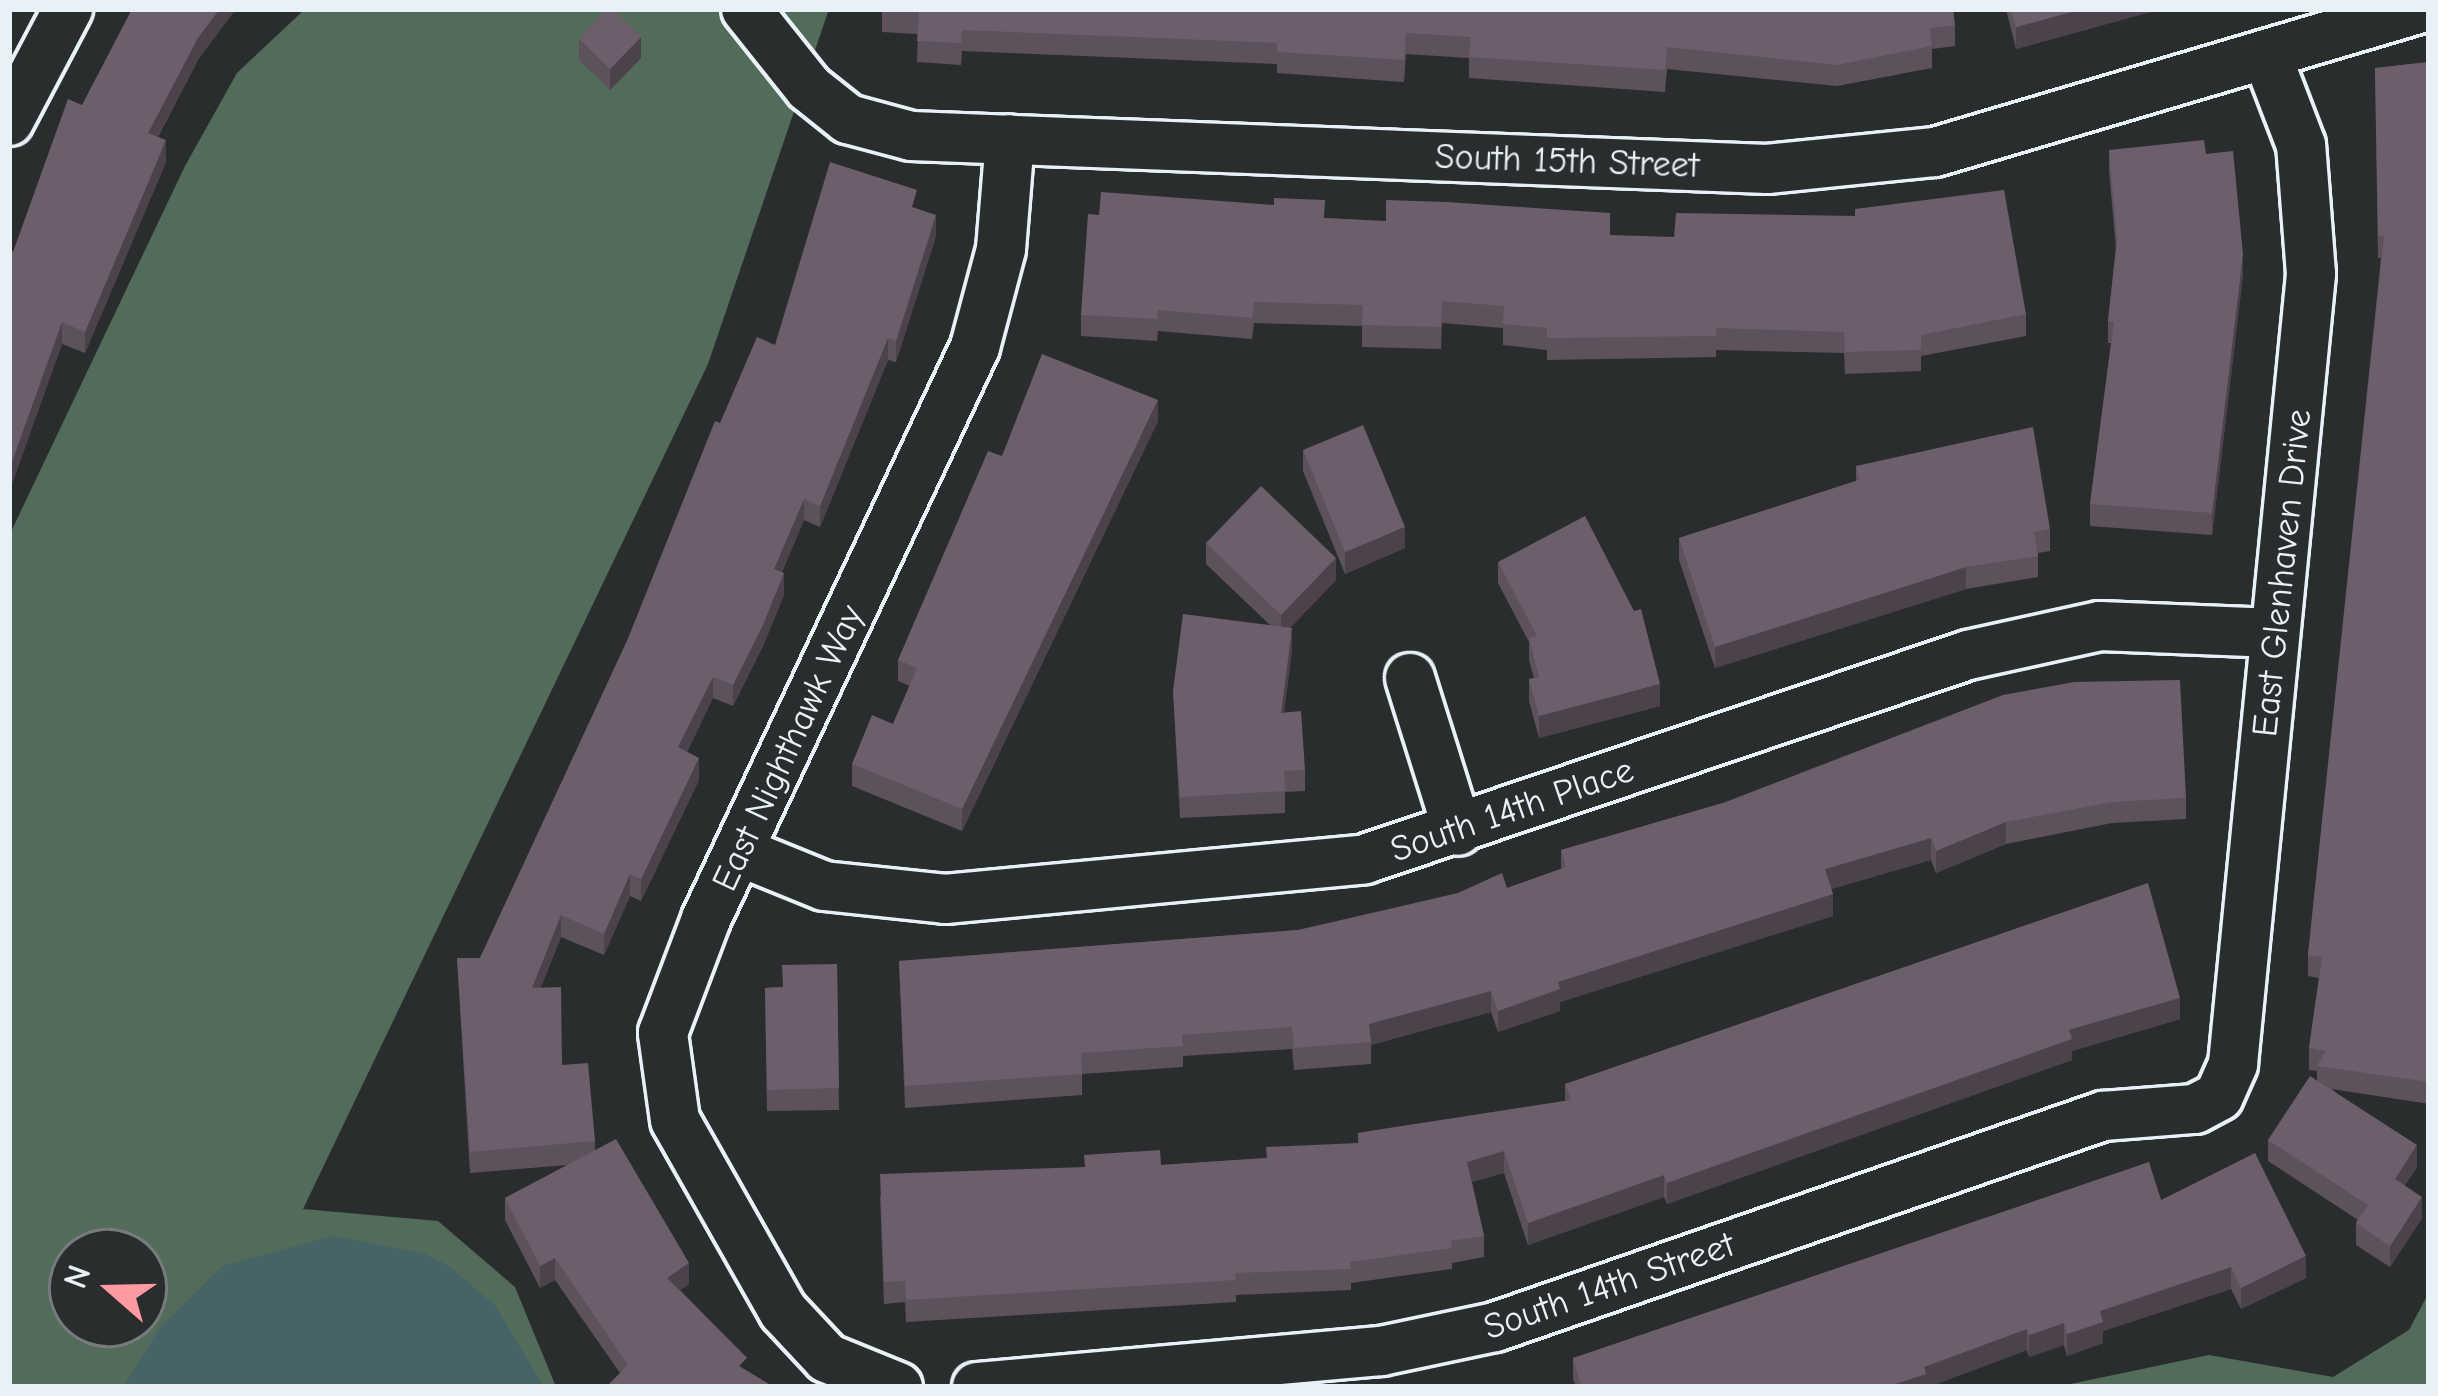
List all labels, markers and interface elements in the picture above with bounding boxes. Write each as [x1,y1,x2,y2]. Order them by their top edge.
street label: South 15th Street [1434,135,1700,187]
street label: East Glenhaven Drive [2243,407,2321,739]
street label: East Nighthawk Way [703,598,873,898]
street label: South 14th Place [1385,748,1639,872]
street label: South 14th Street [1478,1223,1740,1349]
north arrow [48,1228,168,1348]
text: N [55,1260,99,1293]

